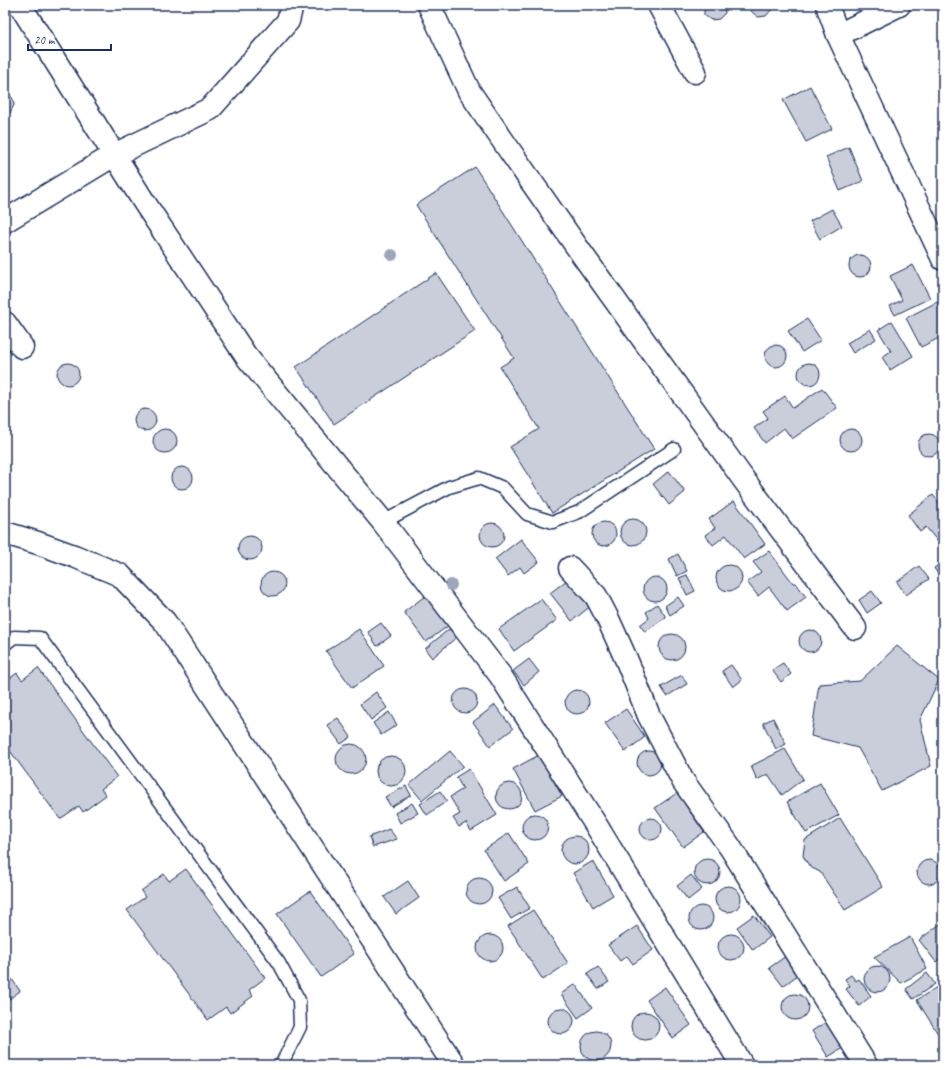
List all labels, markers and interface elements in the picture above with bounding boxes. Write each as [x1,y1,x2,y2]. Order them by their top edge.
scale bar [28,26,111,52]
text: 20 m [34,32,56,48]

